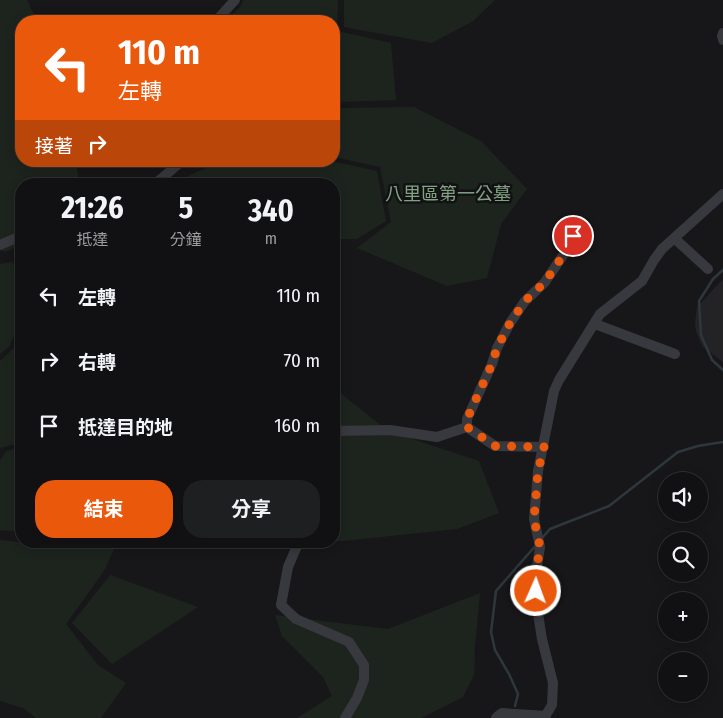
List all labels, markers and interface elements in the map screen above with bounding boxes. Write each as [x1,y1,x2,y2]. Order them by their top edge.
text: 110 m [118,31,200,73]
icon: left [35,35,100,100]
text: 左轉 [118,78,162,105]
icon: right [83,130,111,158]
text: 接著 [35,135,73,158]
park label: 八里區第一公墓 [385,183,511,205]
text: 21:26 [61,190,124,226]
text: 5 [178,190,193,226]
text: 340 [248,193,294,229]
pin [552,215,594,257]
icon: arrive [559,222,587,250]
text: m [265,229,277,248]
text: 抵達 [76,230,108,249]
text: 分鐘 [170,230,202,249]
icon: left [35,282,63,310]
text: 110 m [276,284,320,307]
text: 左轉 [78,286,116,309]
icon: right [35,347,63,375]
text: 70 m [284,349,320,372]
text: 右轉 [78,351,116,374]
icon: arrive [35,412,63,440]
text: 160 m [274,414,320,437]
text: 抵達目的地 [78,416,173,439]
map controls [658,472,708,702]
button: sound [658,472,708,522]
button: 結束 [35,480,173,538]
button: 分享 [183,480,320,538]
button: search [658,532,708,582]
position arrow [509,564,561,616]
button: + [658,592,708,642]
button: − [658,652,708,702]

